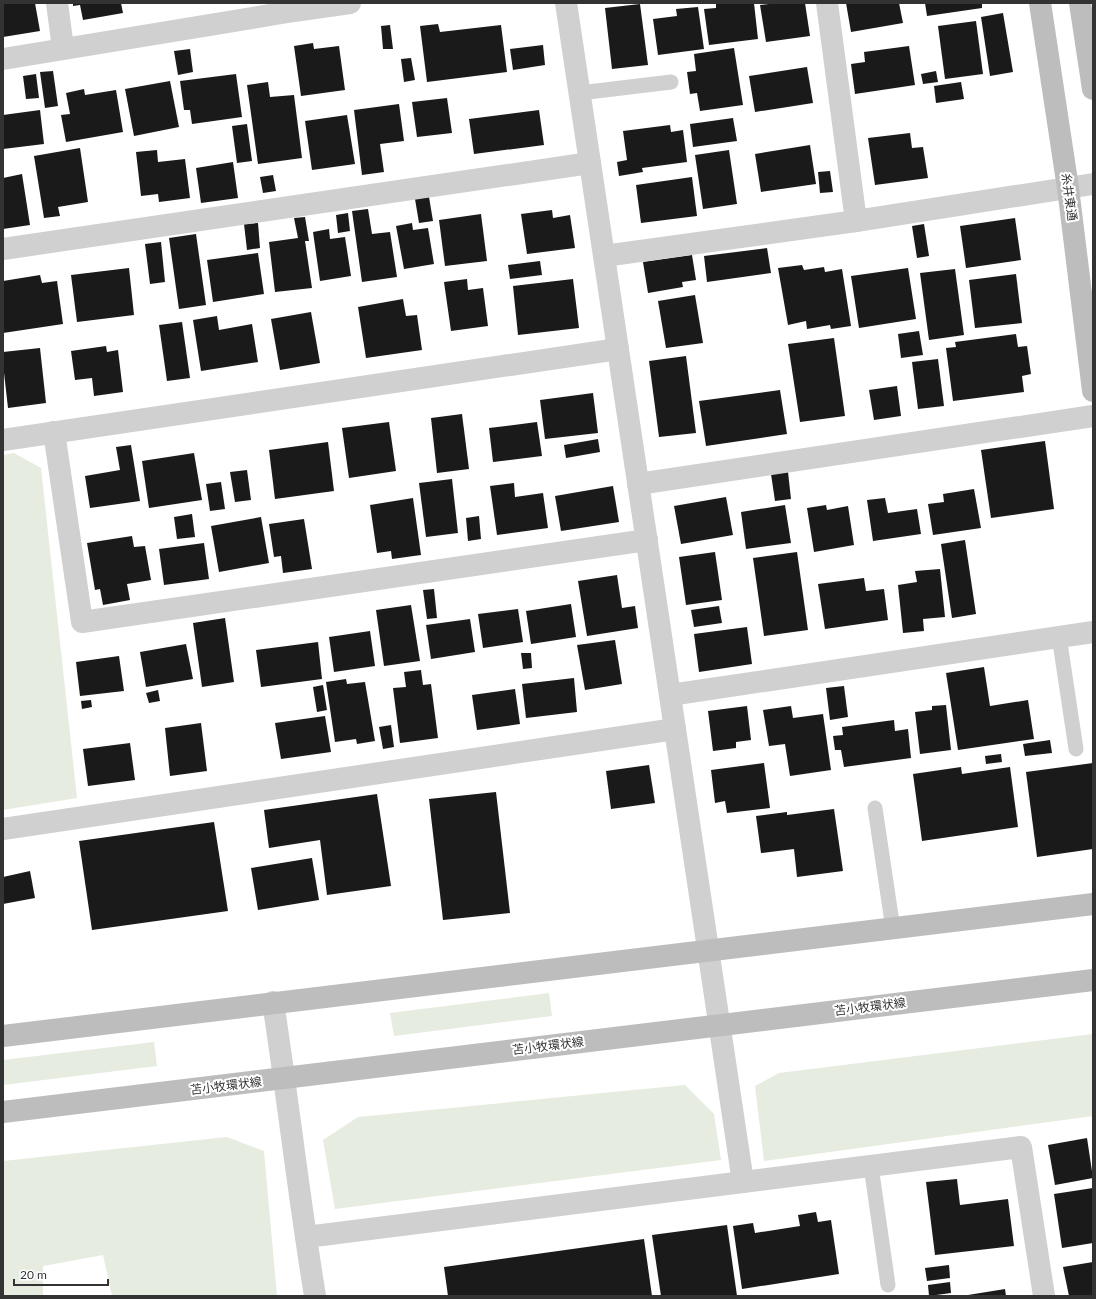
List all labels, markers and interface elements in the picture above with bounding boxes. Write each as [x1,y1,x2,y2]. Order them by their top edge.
street label: 糸井東通 [1059,172,1080,222]
street label: 苫小牧環状線 [833,995,907,1018]
street label: 苫小牧環状線 [511,1034,585,1057]
street label: 苫小牧環状線 [189,1074,263,1097]
scale bar [14,1261,108,1287]
text: 20 m [20,1267,47,1282]

